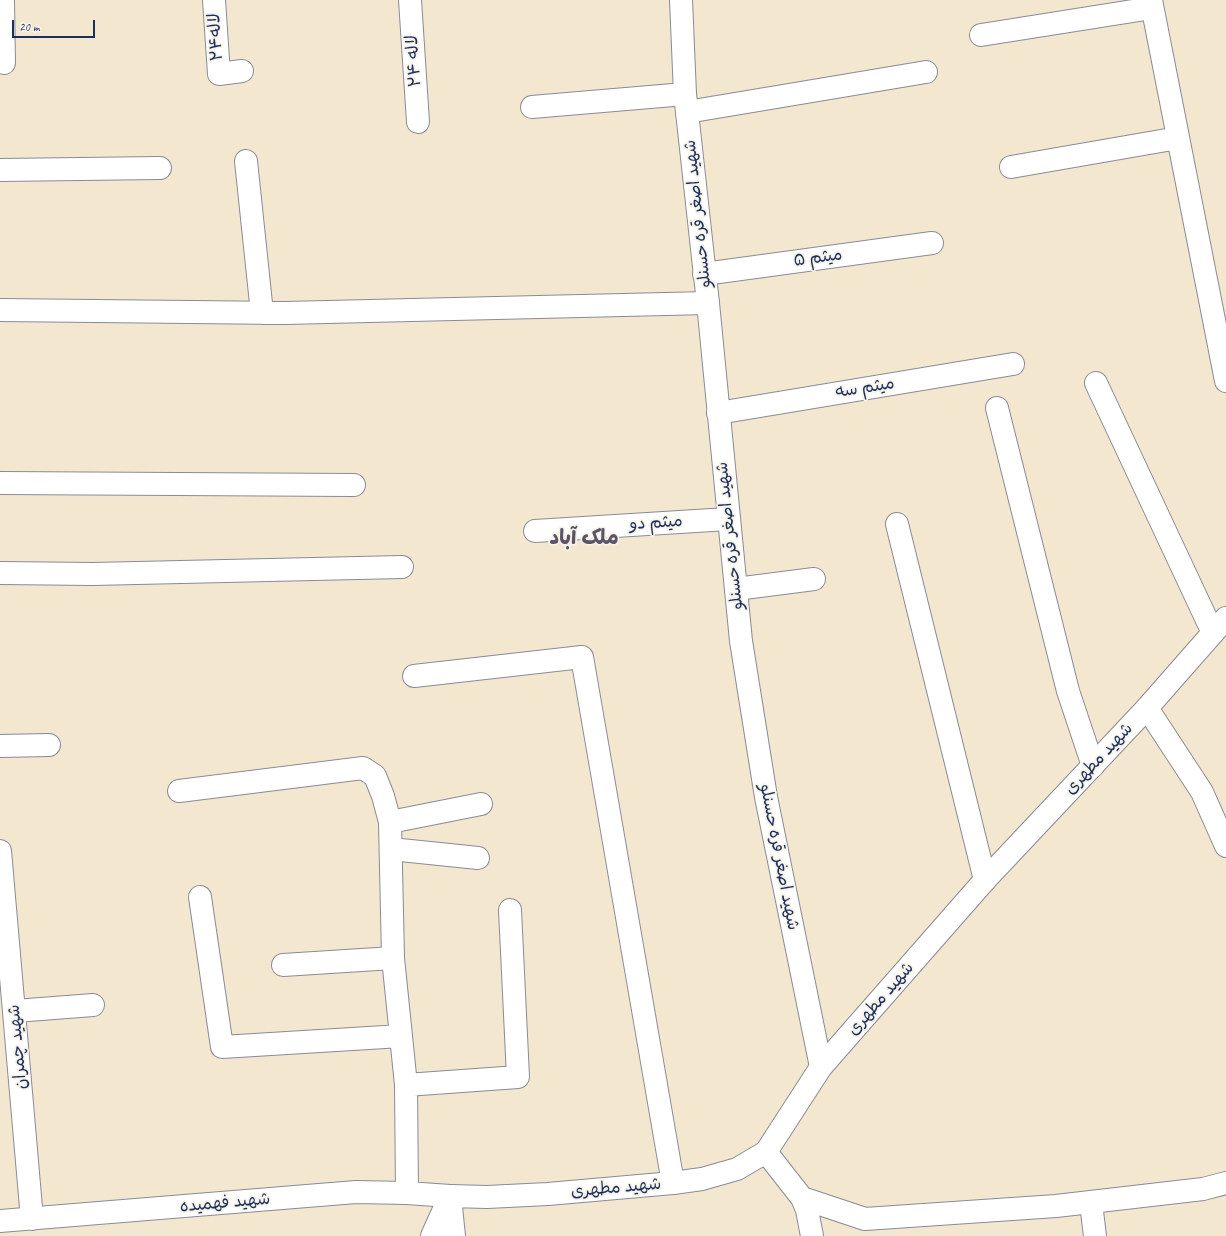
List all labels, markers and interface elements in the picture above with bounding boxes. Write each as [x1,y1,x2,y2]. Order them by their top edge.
scale bar [14,12,97,38]
street label: لاله۲۴ [204,12,228,62]
text: 20 m [19,19,39,35]
street label: لاله ۲۴ [402,34,426,88]
street label: شهید اصغر قره حسنلو [680,139,716,289]
street label: میثم ۵ [792,244,844,272]
street label: میثم سه [834,373,896,403]
street label: شهید اصغر قره حسنلو [712,461,748,611]
street label: میثم دو [629,511,683,535]
district label: ملک آباد [549,525,619,551]
street label: شهید مطهری [1061,719,1137,799]
street label: شهید اصغر قره حسنلو [755,782,803,932]
street label: شهید مطهری [844,958,918,1040]
street label: شهید چمران [4,1004,32,1090]
street label: شهید مطهری [570,1174,662,1202]
street label: شهید فهمیده [179,1189,271,1217]

